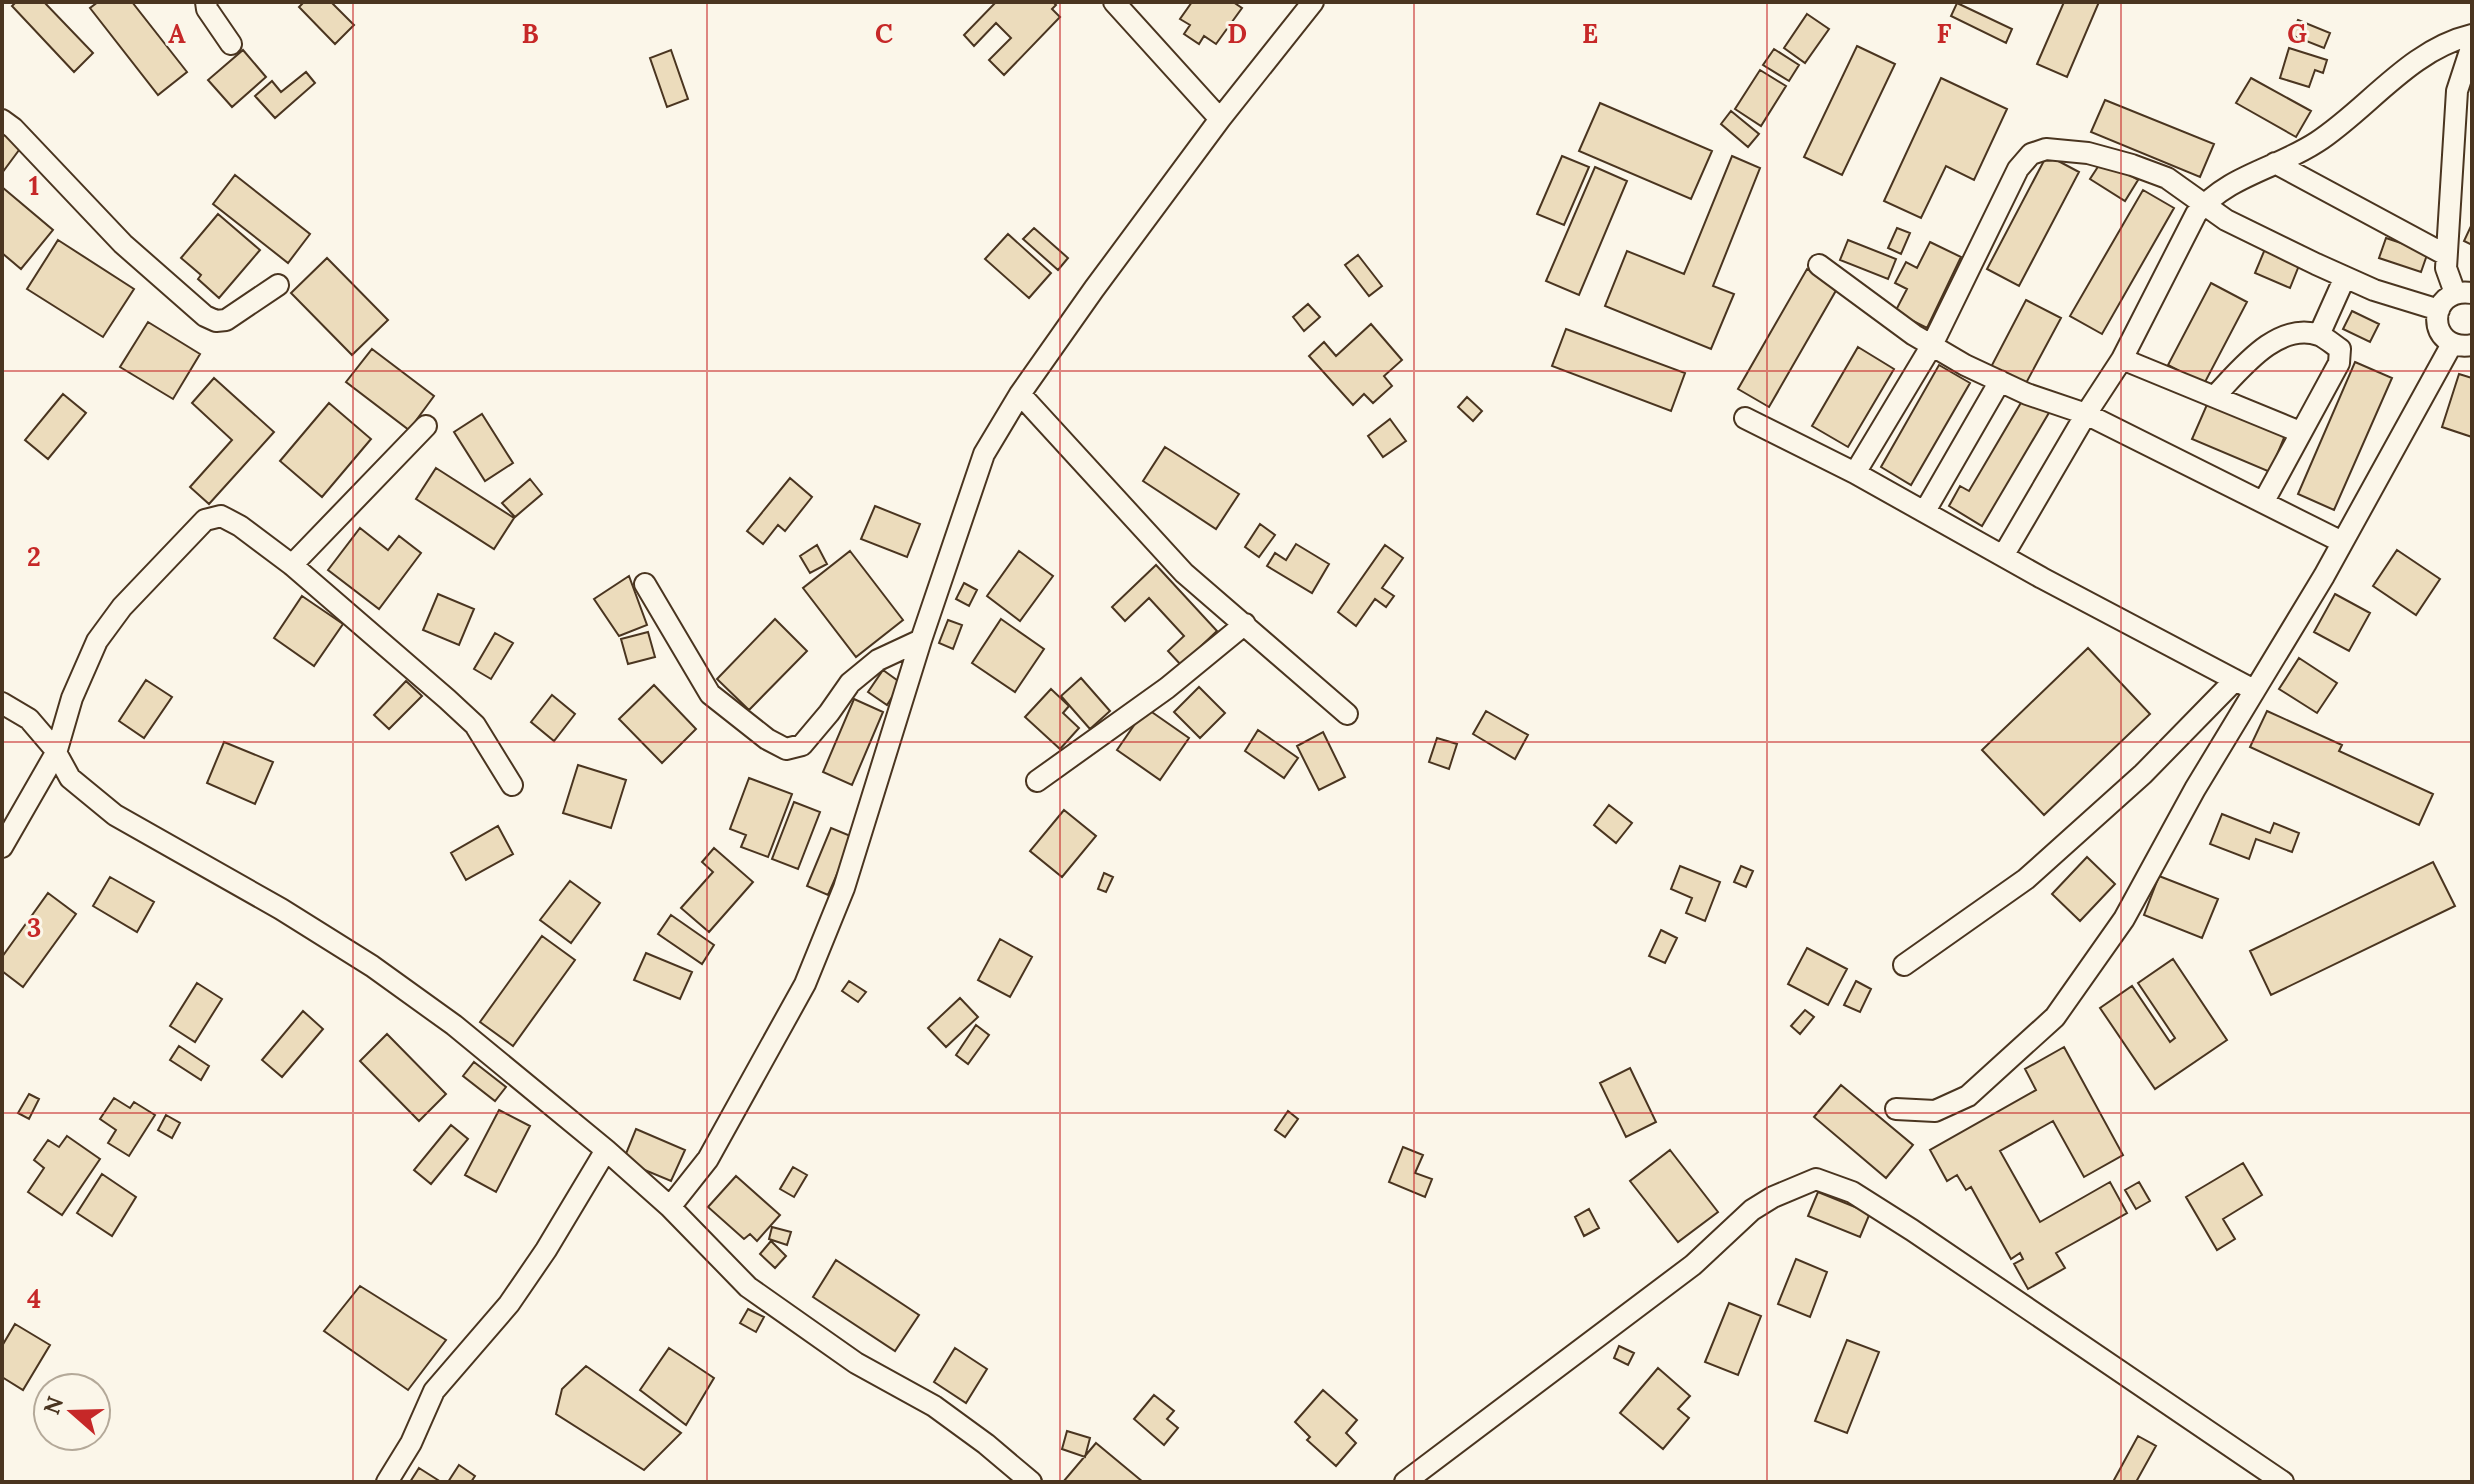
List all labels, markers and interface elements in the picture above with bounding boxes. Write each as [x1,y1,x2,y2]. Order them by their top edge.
text: A [168,17,186,50]
text: B [521,17,539,50]
text: C [875,17,893,50]
text: D [1227,17,1247,50]
text: E [1582,17,1598,50]
text: F [1937,17,1952,50]
text: G [2287,17,2307,50]
text: 1 [29,169,39,202]
text: 2 [27,540,41,573]
text: 3 [27,911,41,944]
text: 4 [27,1282,41,1315]
north arrow [32,1372,112,1452]
text: N [37,1392,69,1418]

